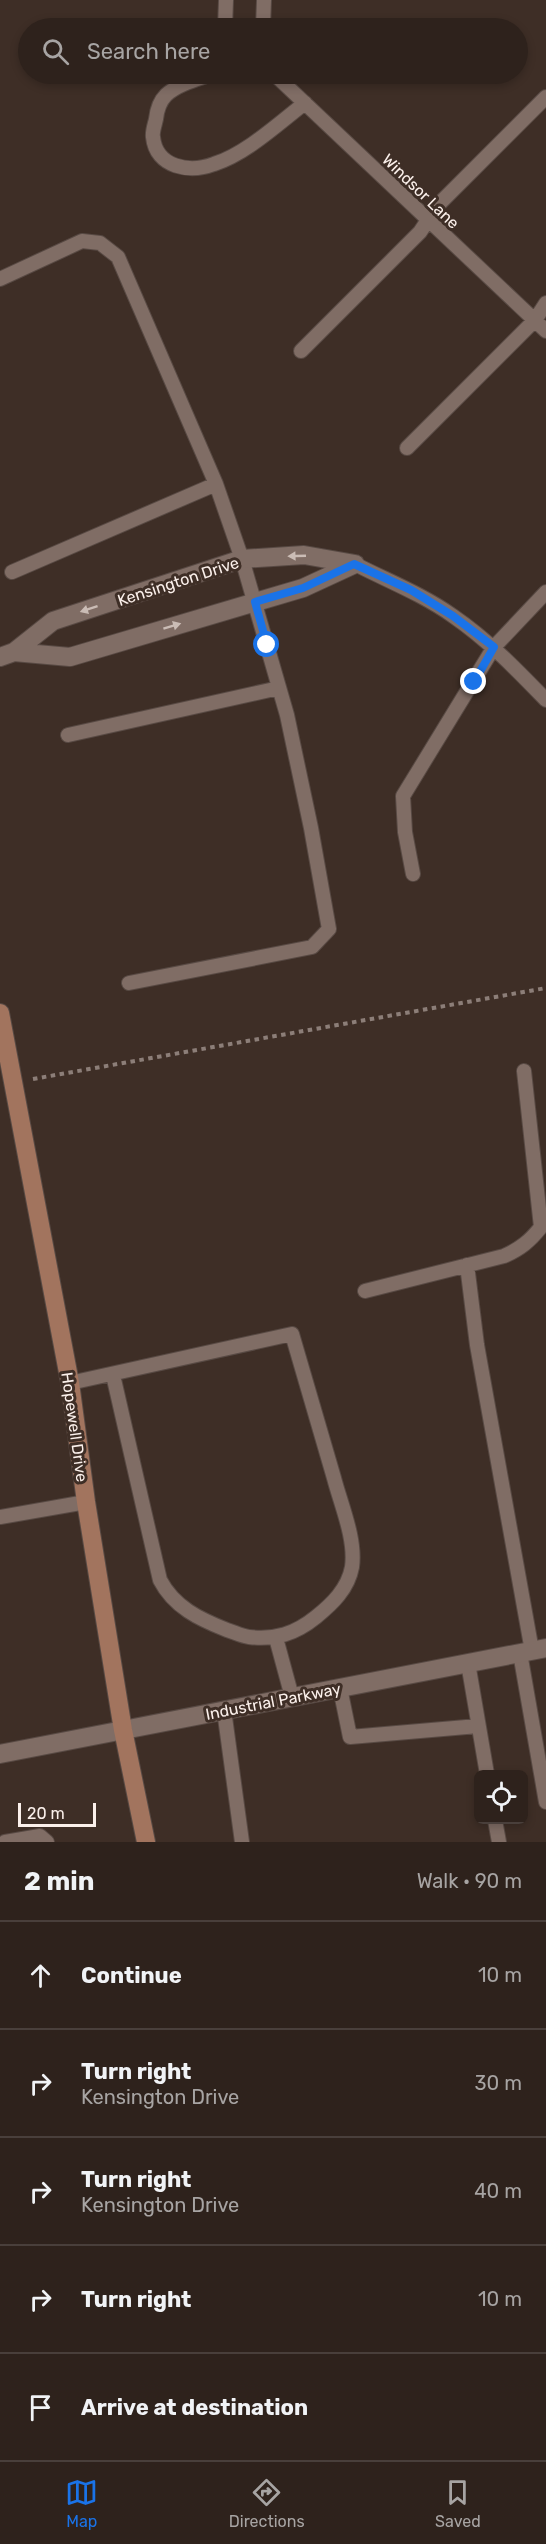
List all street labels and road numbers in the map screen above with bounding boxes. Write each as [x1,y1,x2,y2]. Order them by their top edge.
street label: Windsor Lane [378,150,463,233]
street label: Kensington Drive [115,553,241,610]
street label: Hopewell Drive [57,1371,92,1483]
street label: Industrial Parkway [204,1679,343,1724]

